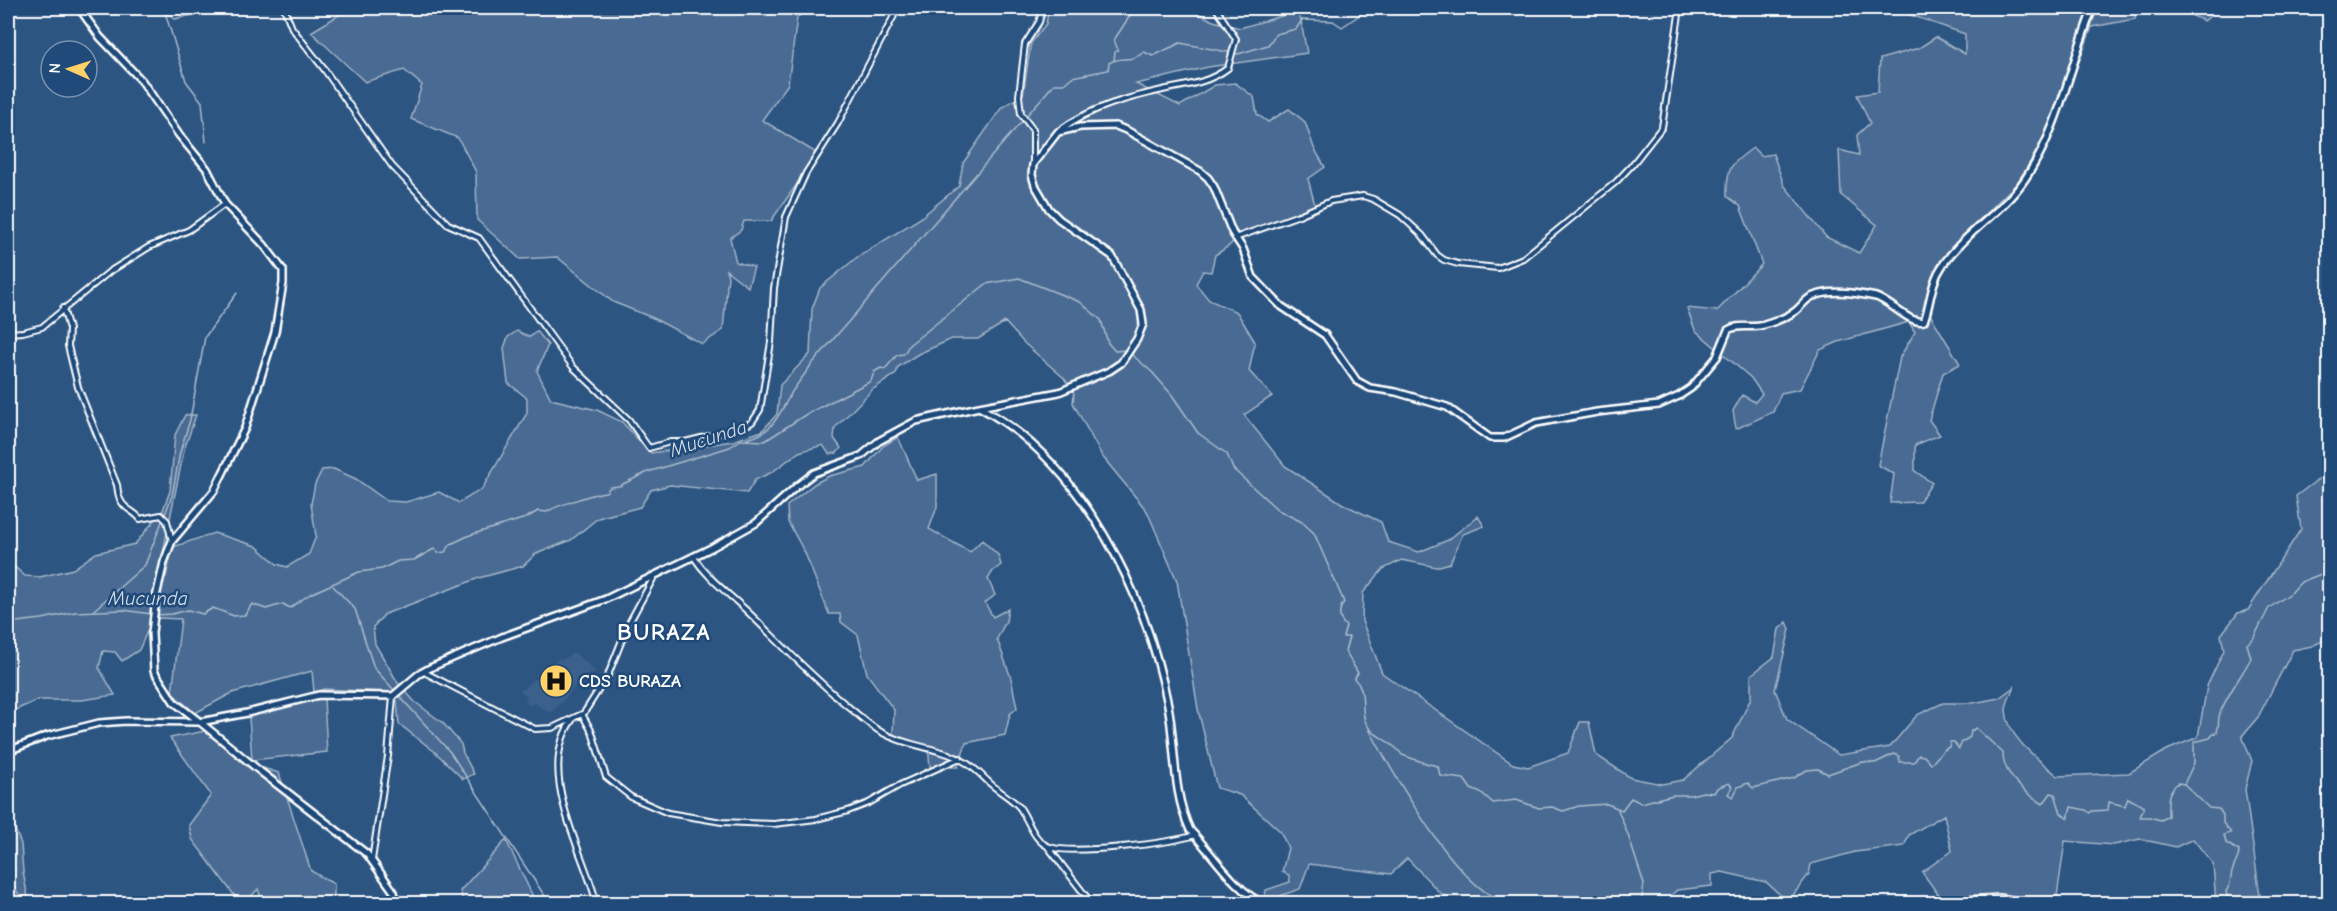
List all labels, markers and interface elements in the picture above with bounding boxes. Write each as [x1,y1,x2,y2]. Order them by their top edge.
north arrow [39,39,99,99]
text: N [46,63,64,74]
water label: Mucunda [666,415,749,462]
water label: Mucunda [107,587,188,610]
district label: BURAZA [617,618,711,646]
hospital icon: CDS BURAZA [538,663,574,699]
place label: CDS BURAZA [579,671,681,692]

